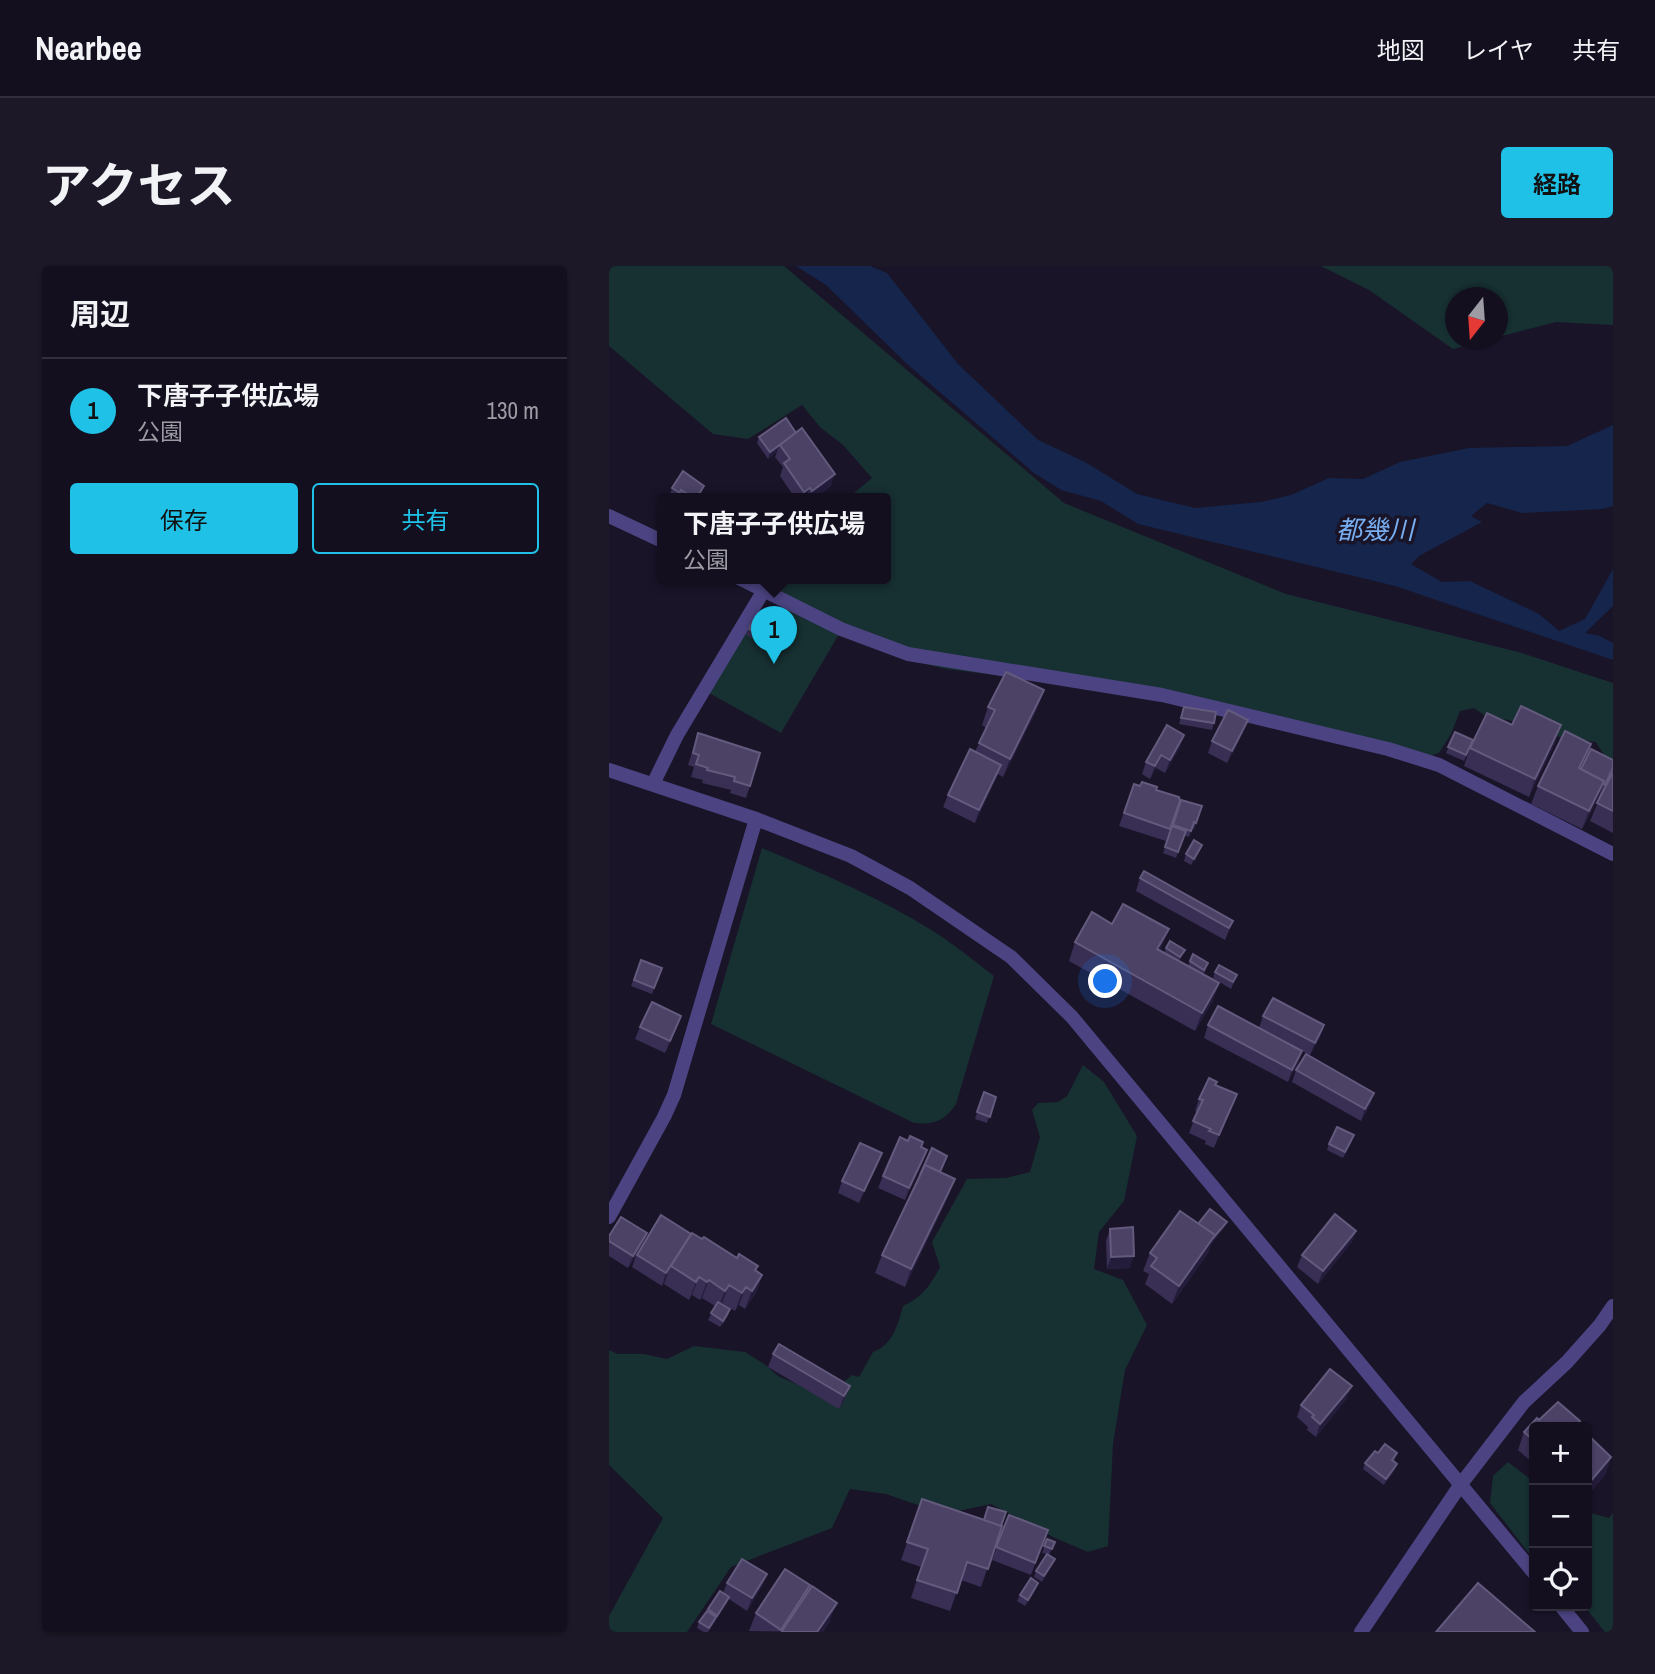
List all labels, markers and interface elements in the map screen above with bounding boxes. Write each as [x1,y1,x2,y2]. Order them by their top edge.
text: Nearbee [35,26,142,70]
text: 地図 [1377,34,1425,66]
text: レイヤ [1463,34,1534,66]
text: 共有 [1572,34,1620,66]
button: 経路 [1501,147,1613,218]
text: アクセス [42,152,236,218]
north arrow [1445,287,1508,350]
text: 周辺 [70,294,130,334]
text: 下唐子子供広場 [137,378,319,413]
text: 1 [88,395,98,426]
text: 130 m [487,395,539,426]
text: 公園 [137,416,183,447]
button: 保存 [70,483,298,554]
button: 共有 [312,483,539,554]
popup [657,493,891,584]
text: 下唐子子供広場 [683,506,865,541]
water label: 都幾川 [1336,512,1417,547]
text: 公園 [683,544,729,575]
pin: 1 [751,606,797,664]
your location [1088,964,1122,998]
map controls [1529,1422,1592,1611]
button: + [1529,1422,1592,1485]
button: − [1529,1485,1592,1548]
button: locate [1529,1548,1592,1611]

